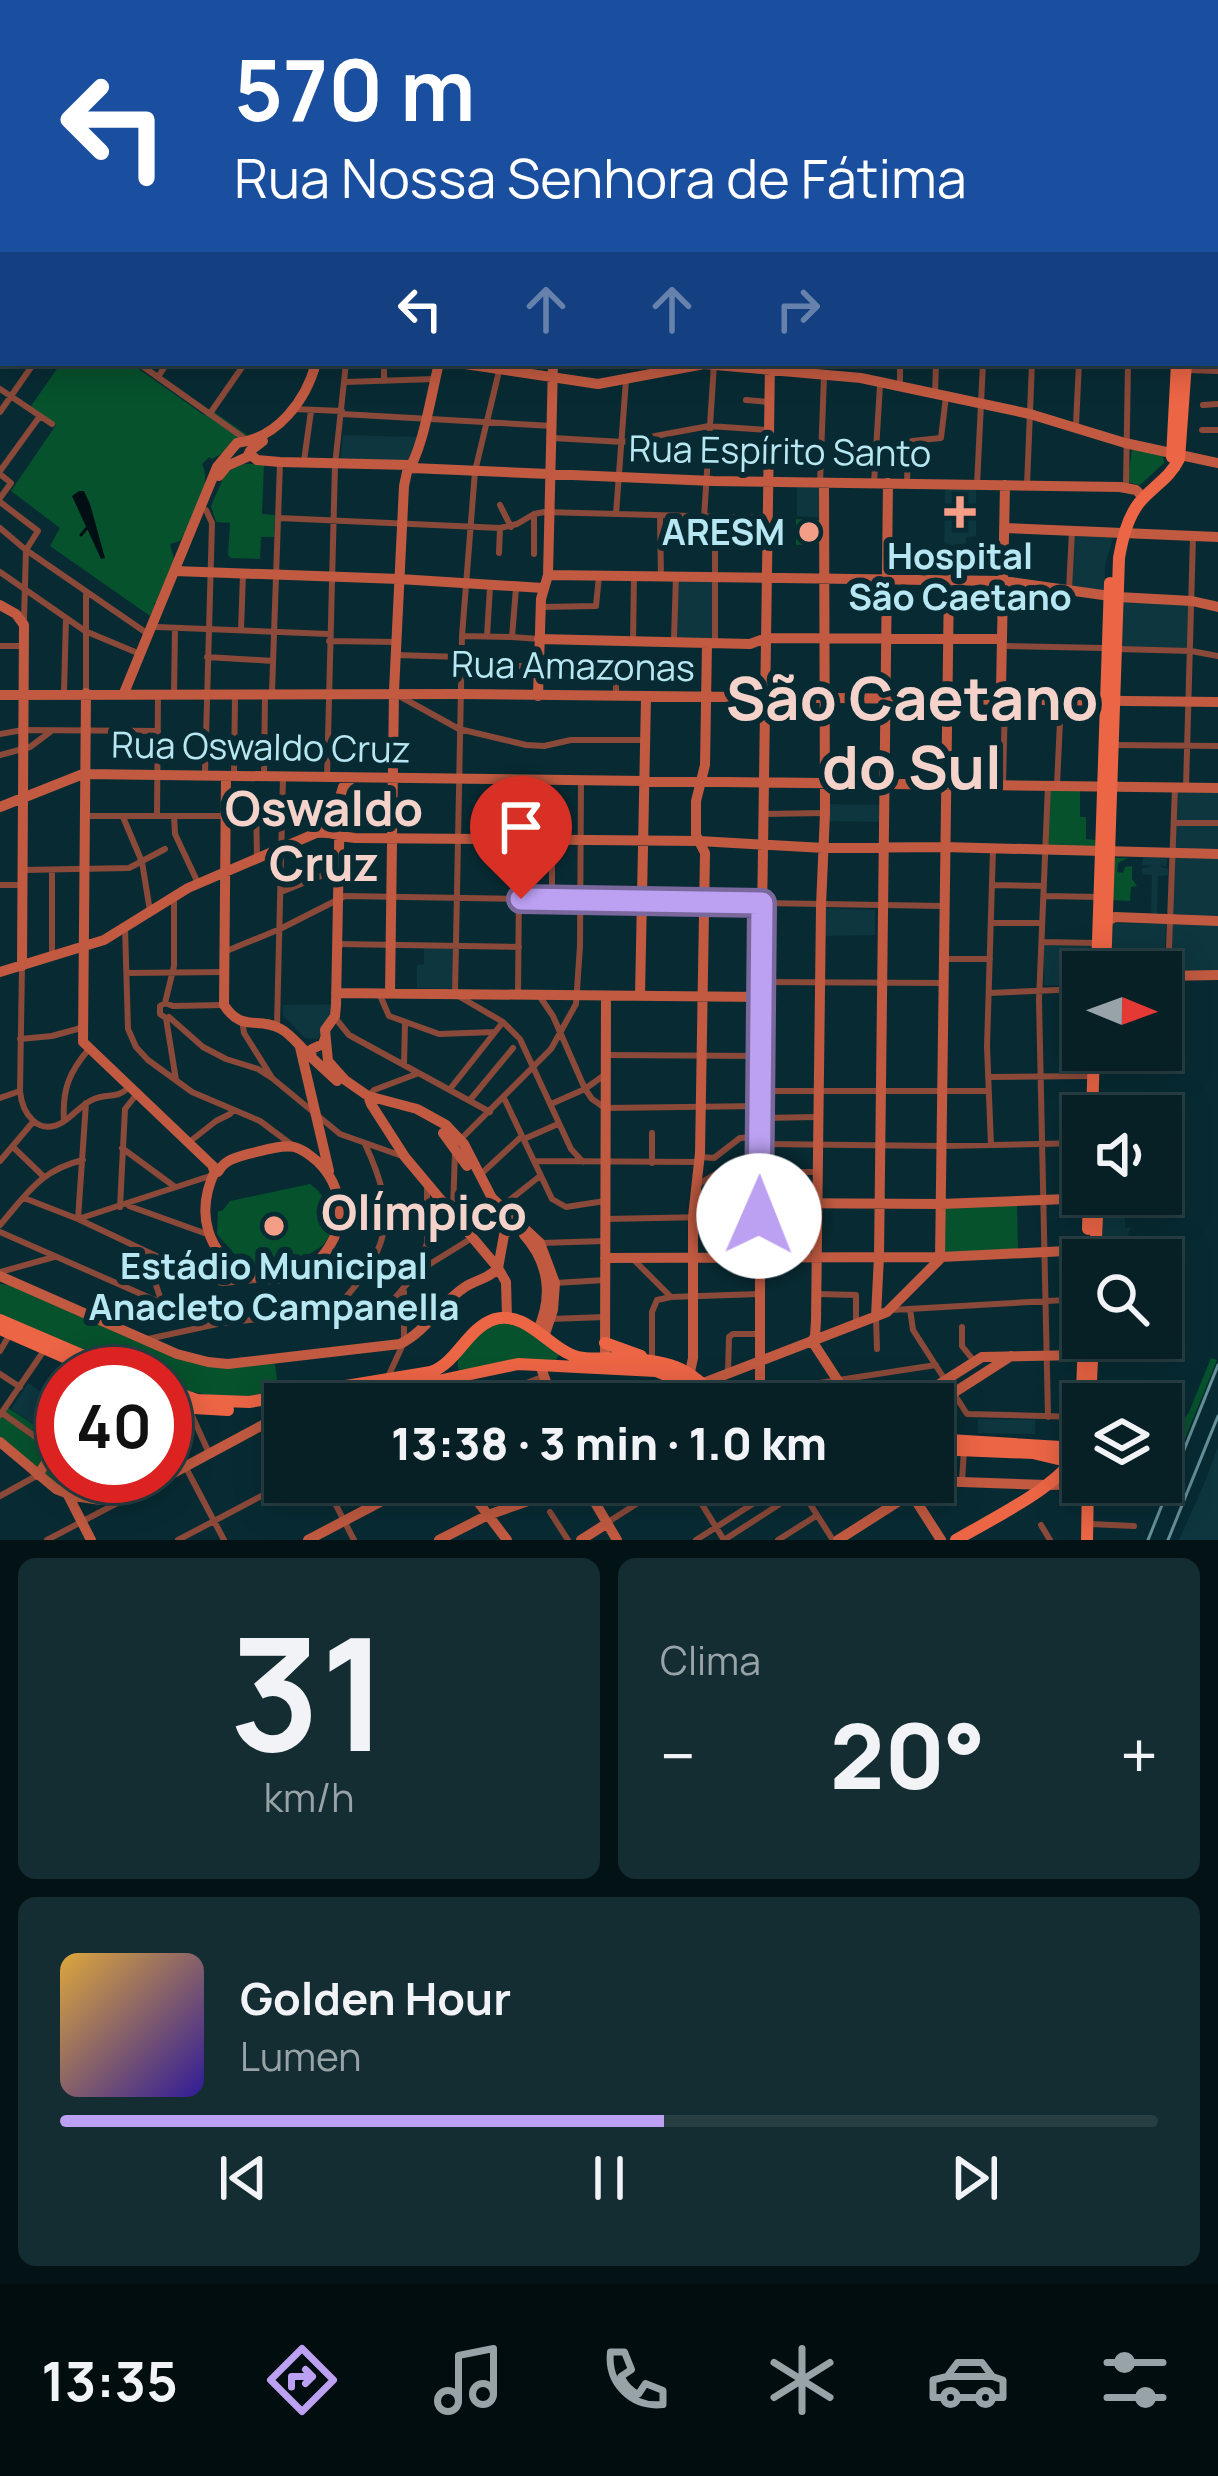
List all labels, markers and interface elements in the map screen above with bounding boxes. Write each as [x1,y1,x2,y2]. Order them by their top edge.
text: 570 m [234,31,476,146]
icon: left [36,48,192,204]
text: Rua Nossa Senhora de Fátima [234,140,967,214]
icon: left [387,276,453,342]
icon: ahead [513,276,579,342]
icon: ahead [639,276,705,342]
icon: right [765,276,831,342]
street label: Rua Espírito Santo [628,423,932,478]
marker: Hospital São Caetano [944,496,976,528]
place label: ARESM [662,507,785,556]
marker: ARESM [796,519,822,545]
place label: Hospital São Caetano [848,531,1072,621]
street label: Rua Amazonas [451,639,695,692]
district label: São Caetano do Sul [726,656,1098,807]
street label: Rua Oswaldo Cruz [111,719,411,774]
district label: Oswaldo Cruz [225,775,423,895]
pin [470,776,572,899]
icon: arrive [488,794,554,860]
north arrow [1062,951,1182,1071]
map controls [1062,951,1182,1503]
button: sound [1062,1095,1182,1215]
position arrow [696,1153,822,1279]
district label: Olímpico [321,1179,527,1244]
marker: Estádio Municipal Anacleto Campanella [261,1213,287,1239]
button: search [1062,1239,1182,1359]
place label: Estádio Municipal Anacleto Campanella [89,1241,459,1331]
speed limit sign: 40 [36,1347,192,1503]
button: layers [1062,1383,1182,1503]
text: 13:38 · 3 min · 1.0 km [391,1412,827,1474]
text: 31 [229,1585,389,1798]
text: Clima [660,1633,761,1687]
text: 20° [830,1693,986,1816]
text: − [660,1710,696,1800]
text: + [1120,1710,1158,1800]
text: km/h [264,1770,354,1824]
text: Golden Hour [240,1967,511,2029]
text: Lumen [240,2029,361,2083]
icon: previous [210,2145,276,2211]
icon: pause [576,2145,642,2211]
icon: next [942,2145,1008,2211]
icon: directions [260,2338,344,2422]
icon: music [427,2338,511,2422]
icon: phone [593,2338,677,2422]
icon: climate [760,2338,844,2422]
icon: car [926,2338,1010,2422]
icon: filters [1093,2338,1177,2422]
text: 13:35 [41,2343,178,2417]

